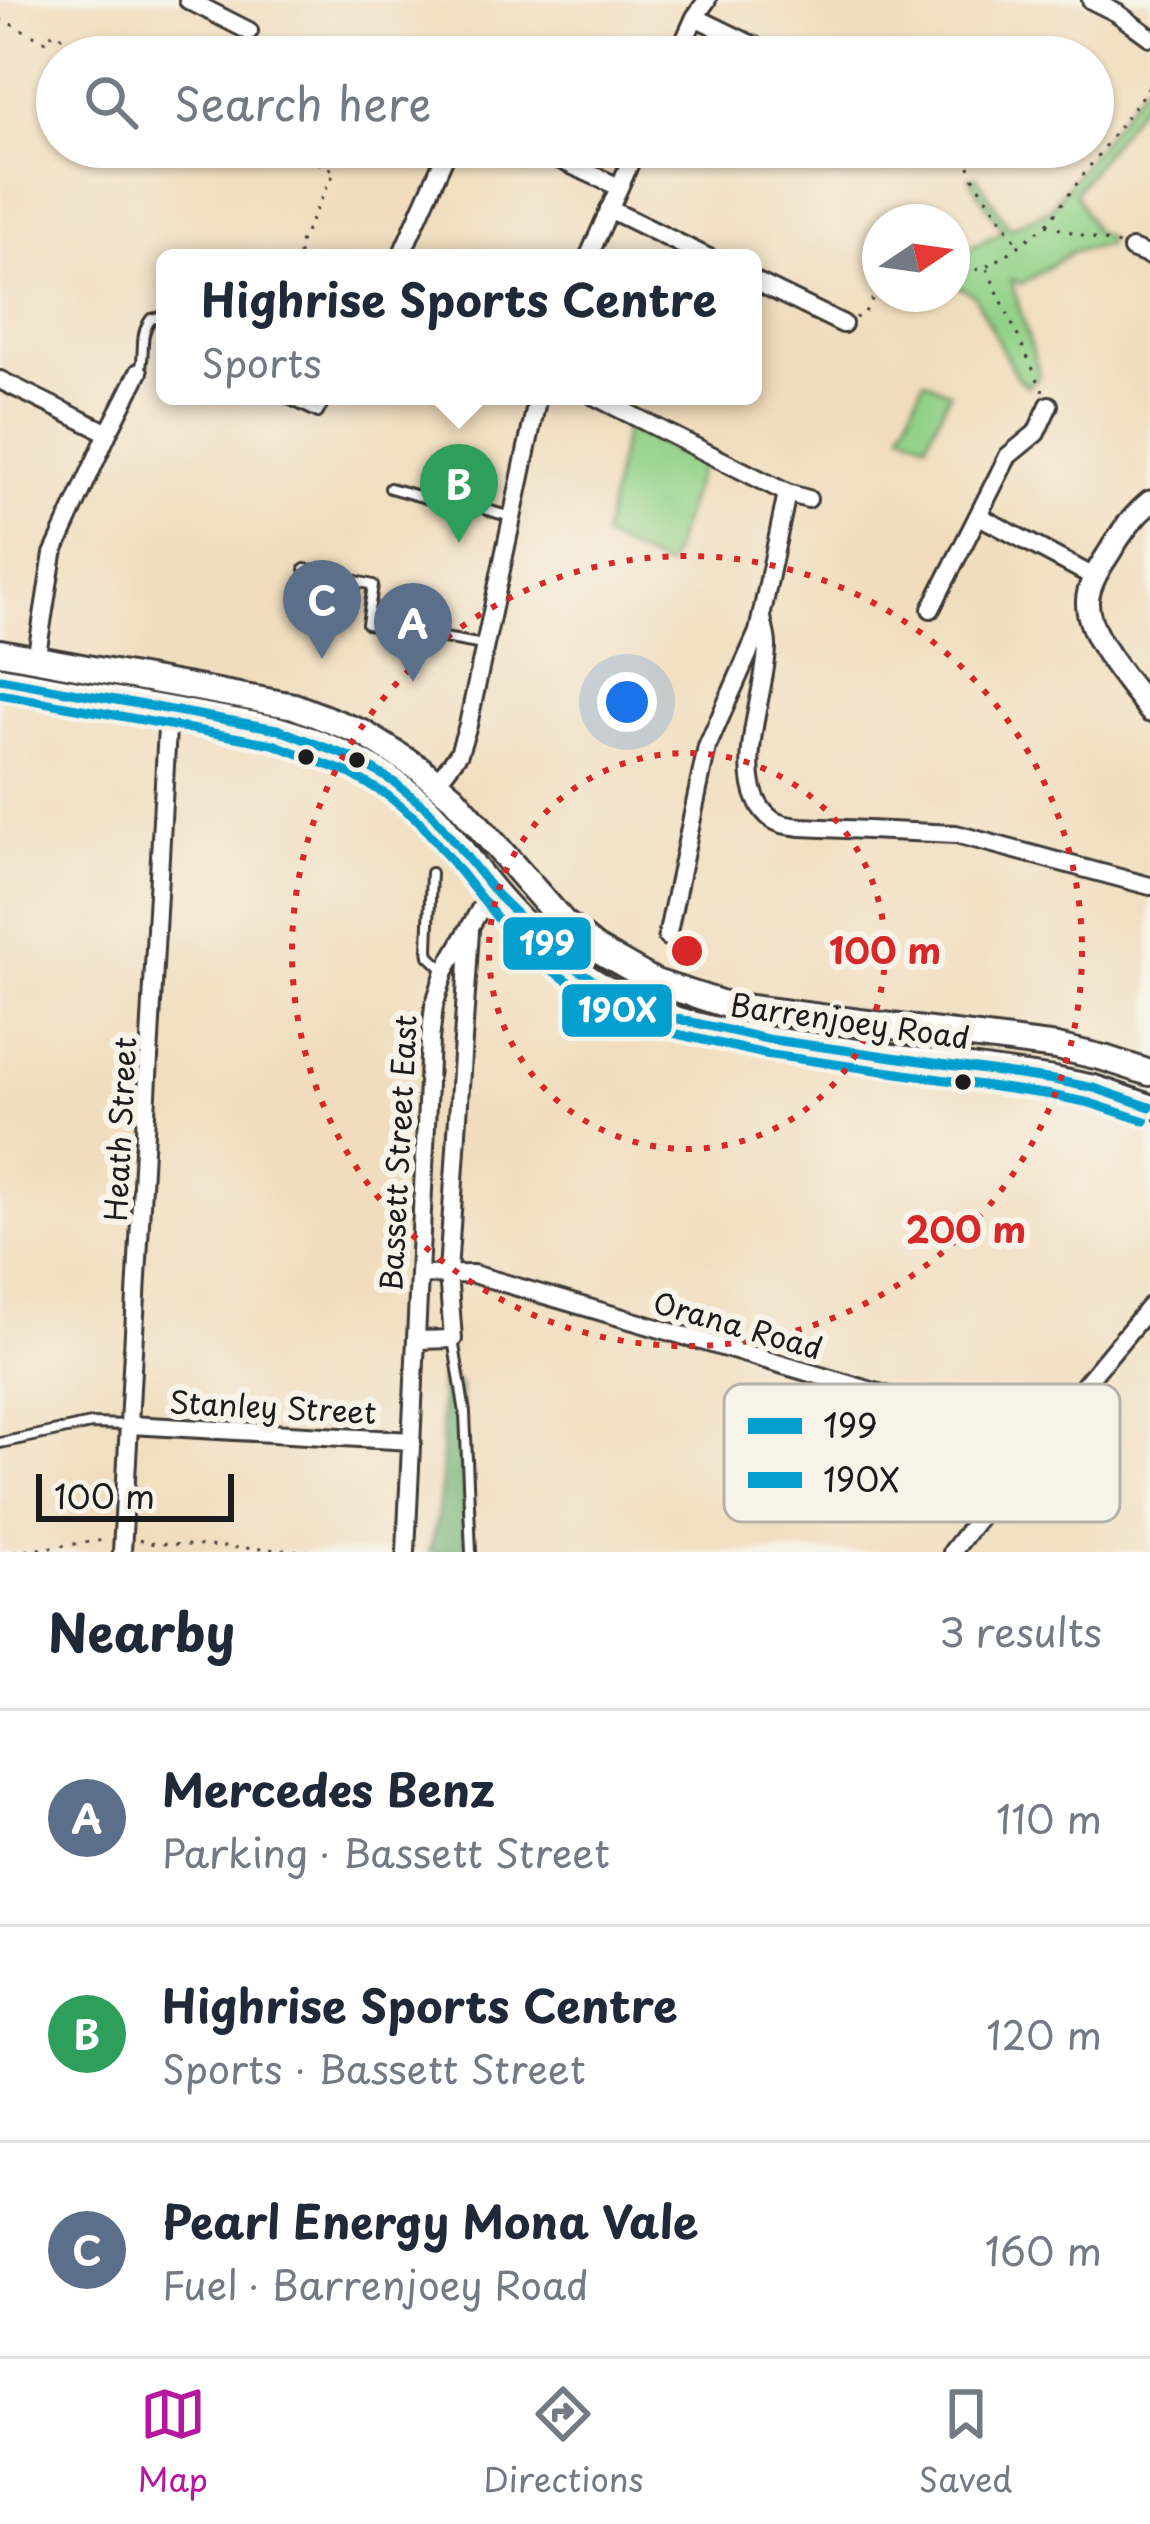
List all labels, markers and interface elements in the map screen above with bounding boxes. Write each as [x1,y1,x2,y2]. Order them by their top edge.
search box [36,36,1114,168]
text: Search here [174,68,431,136]
icon: search [78,69,144,135]
north arrow [862,204,970,312]
popup [156,249,762,405]
text: Highrise Sports Centre [201,264,717,332]
text: Sports [201,332,322,391]
pin: B [420,444,498,543]
pin: C [283,560,361,659]
pin: A [374,583,452,682]
your location [597,672,657,732]
unlabelled marker [295,746,317,768]
unlabelled marker [346,749,368,771]
line badge: 199 [501,915,593,972]
text: 199 [519,916,575,966]
text: 100 m [829,922,941,976]
centre of rings [666,930,708,972]
street label: Barrenjoey Road [727,981,973,1059]
line badge: 190X [560,982,674,1039]
text: 190X [578,983,657,1033]
street label: Bassett Street East [367,1014,427,1292]
street label: Heath Street [92,1036,146,1222]
unlabelled marker [952,1071,974,1093]
text: 200 m [906,1201,1026,1255]
street label: Orana Road [648,1278,828,1370]
street label: Stanley Street [168,1378,378,1434]
legend [724,1384,1120,1522]
text: 199 [823,1399,878,1449]
text: 190X [823,1453,900,1503]
scale bar [36,1468,234,1521]
text: 100 m [54,1470,155,1520]
text: Nearby [48,1592,235,1669]
text: 3 results [939,1601,1102,1660]
text: Mercedes Benz [162,1754,495,1822]
text: A [72,1788,102,1847]
text: 110 m [996,1788,1102,1847]
text: Parking · Bassett Street [162,1822,610,1881]
text: Highrise Sports Centre [162,1970,678,2038]
text: B [74,2004,100,2063]
text: 120 m [986,2004,1102,2063]
text: Sports · Bassett Street [162,2038,586,2097]
text: Pearl Energy Mona Vale [162,2186,698,2254]
text: C [72,2220,102,2279]
text: 160 m [985,2220,1102,2279]
text: Fuel · Barrenjoey Road [162,2254,589,2313]
tab: Map [138,2381,208,2503]
tab: Directions [483,2381,644,2503]
tab: Saved [919,2381,1012,2503]

